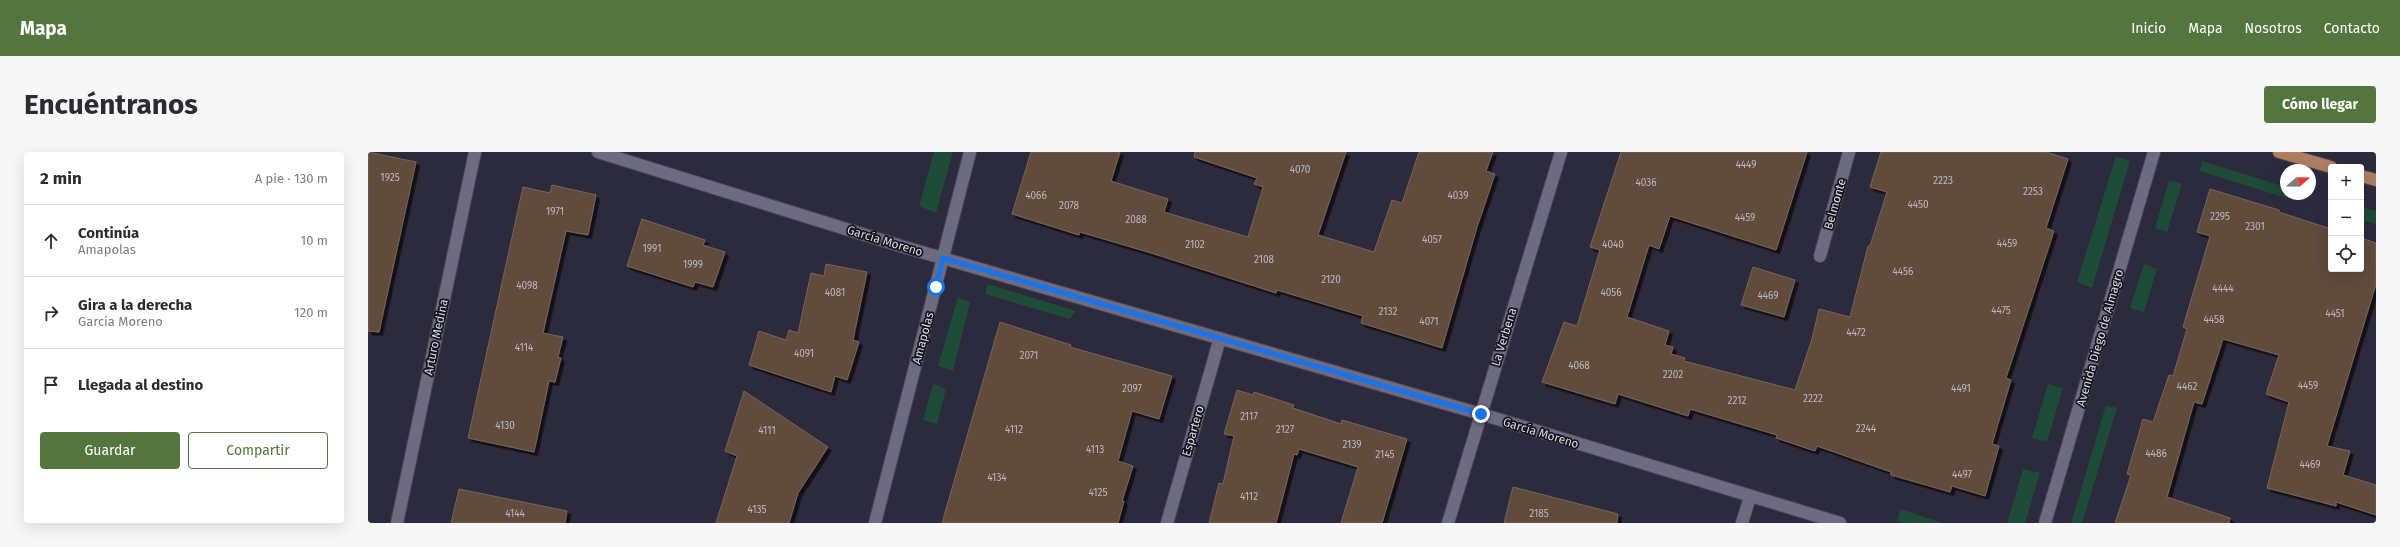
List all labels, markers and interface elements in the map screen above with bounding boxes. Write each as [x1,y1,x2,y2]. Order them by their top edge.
text: Mapa [20,17,67,40]
text: Inicio [2131,20,2166,37]
text: Mapa [2188,20,2223,37]
text: Nosotros [2245,20,2302,37]
text: Contacto [2324,20,2380,37]
button: Cómo llegar [2264,86,2376,123]
text: Encuéntranos [24,88,198,121]
house number: 4449 [1735,159,1757,171]
house number: 4070 [1290,164,1311,176]
north arrow [2280,164,2316,200]
map controls [2328,164,2364,272]
button: + [2328,164,2364,200]
text: 2 min [40,168,82,189]
text: A pie · 130 m [255,171,328,186]
house number: 1925 [380,172,400,184]
house number: 2223 [1933,175,1953,187]
house number: 4036 [1635,177,1657,189]
street label: Belmonte [1821,177,1849,231]
house number: 2253 [2023,186,2043,198]
house number: 4066 [1025,190,1047,202]
house number: 4039 [1448,190,1468,202]
house number: 4450 [1907,199,1929,211]
house number: 2078 [1059,200,1080,212]
button: − [2328,200,2364,236]
house number: 1971 [546,206,564,218]
house number: 2295 [2210,211,2230,223]
house number: 4459 [1735,212,1755,224]
house number: 2088 [1125,214,1147,226]
house number: 2301 [2245,221,2265,233]
street label: García Moreno [845,223,925,259]
text: Continúa [78,224,139,242]
icon: ahead [40,230,62,252]
text: 10 m [301,233,328,248]
house number: 4057 [1422,234,1443,246]
button: locate [2328,236,2364,272]
house number: 4459 [1997,238,2017,250]
house number: 2102 [1185,239,1205,251]
house number: 4040 [1602,239,1624,251]
text: Amapolas [78,242,136,257]
house number: 1991 [643,243,661,255]
house number: 2108 [1254,254,1275,266]
house number: 1999 [683,259,703,271]
house number: 4456 [1893,266,1913,278]
street label: Avenida Diego de Almagro [2074,268,2126,408]
house number: 2120 [1321,274,1341,286]
route start [927,278,945,296]
house number: 4098 [516,280,538,292]
house number: 4444 [2212,283,2234,295]
house number: 4081 [825,287,845,299]
house number: 4056 [1600,287,1622,299]
house number: 4469 [1757,290,1779,302]
text: Gira a la derecha [78,296,192,314]
street label: Arturo Medina [421,298,451,376]
icon: right [40,302,62,324]
text: 120 m [294,305,328,320]
house number: 4475 [1991,305,2011,317]
house number: 2132 [1379,306,1397,318]
street label: La Verbena [1488,306,1520,368]
house number: 4451 [2325,308,2345,320]
street label: Amapolas [909,310,937,366]
text: García Moreno [78,314,163,329]
house number: 4458 [2203,314,2225,326]
house number: 4071 [1419,316,1439,328]
house number: 4472 [1846,327,1866,339]
house number: 4114 [515,342,534,354]
house number: 4091 [794,348,814,360]
house number: 2071 [1020,350,1038,362]
house number: 4068 [1568,360,1590,372]
house number: 2202 [1663,369,1683,381]
icon: arrive [40,374,62,396]
text: Llegada al destino [78,376,203,394]
house number: 4459 [2298,380,2318,392]
house number: 4462 [2177,381,2197,393]
house number: 2097 [1122,383,1143,395]
house number: 4491 [1951,383,1971,395]
house number: 2222 [1803,393,1823,405]
house number: 2212 [1728,395,1747,407]
street label: Espartero [1179,404,1207,458]
route end [1472,405,1490,423]
house number: 2117 [1240,411,1258,423]
street label: García Moreno [1501,415,1581,451]
house number: 4130 [495,420,515,432]
house number: 2244 [1856,423,1877,435]
house number: 4112 [1005,424,1023,436]
house number: 2127 [1276,424,1295,436]
house number: 4111 [758,425,776,437]
button: Guardar [40,432,180,469]
button: Compartir [188,432,328,469]
house number: 2139 [1342,439,1362,451]
house number: 4113 [1086,444,1104,456]
house number: 4486 [2145,448,2167,460]
house number: 2145 [1375,449,1395,461]
house number: 4469 [2299,459,2321,471]
house number: 4497 [1952,469,1973,481]
house number: 4134 [987,472,1007,484]
house number: 4125 [1088,487,1108,499]
house number: 4112 [1240,491,1258,503]
house number: 4135 [747,504,767,516]
house number: 4144 [505,508,526,520]
house number: 2185 [1529,508,1549,520]

